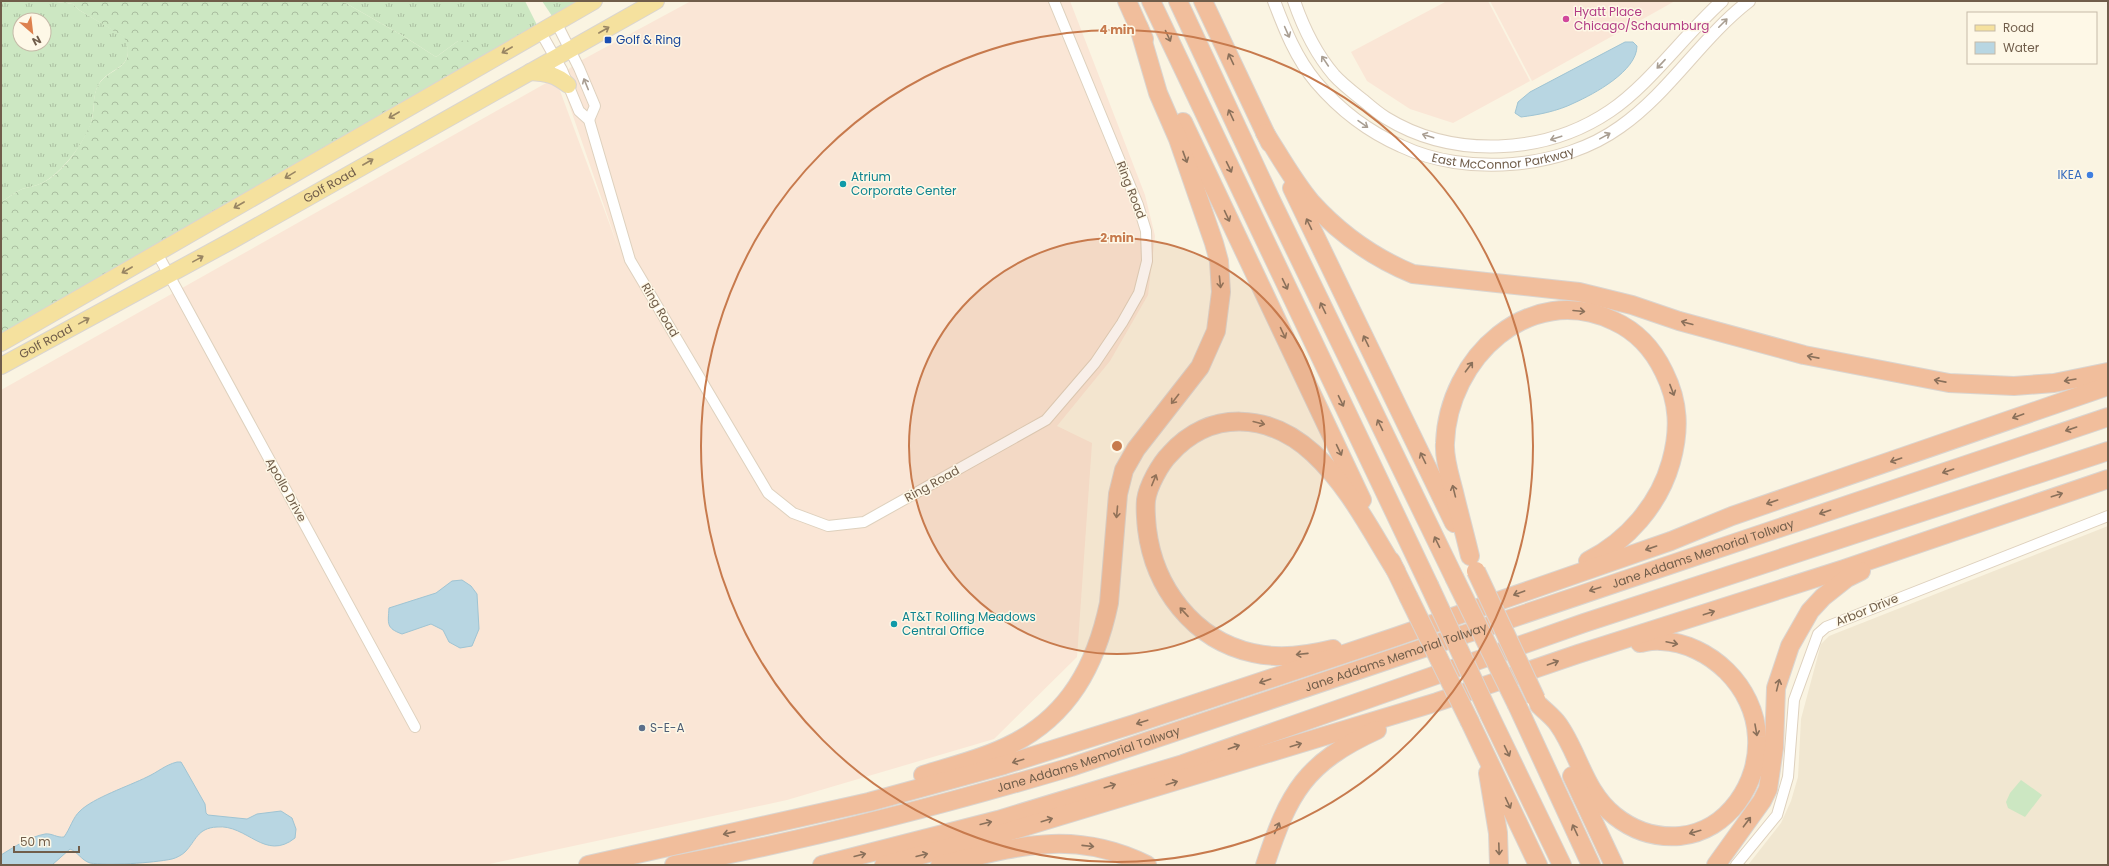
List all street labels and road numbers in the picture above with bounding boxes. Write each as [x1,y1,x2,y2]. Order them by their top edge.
street label: East McConnor Parkway [1430,142,1577,173]
street label: Ring Road [1113,159,1150,221]
street label: Golf Road [300,163,359,207]
street label: Ring Road [638,279,683,340]
street label: Golf Road [16,320,75,363]
street label: Apollo Drive [262,455,311,525]
street label: Ring Road [901,461,962,506]
street label: Jane Addams Memorial Tollway [1609,514,1796,592]
street label: Arbor Drive [1833,589,1901,630]
street label: Jane Addams Memorial Tollway [1302,618,1489,696]
street label: Jane Addams Memorial Tollway [995,722,1182,796]

